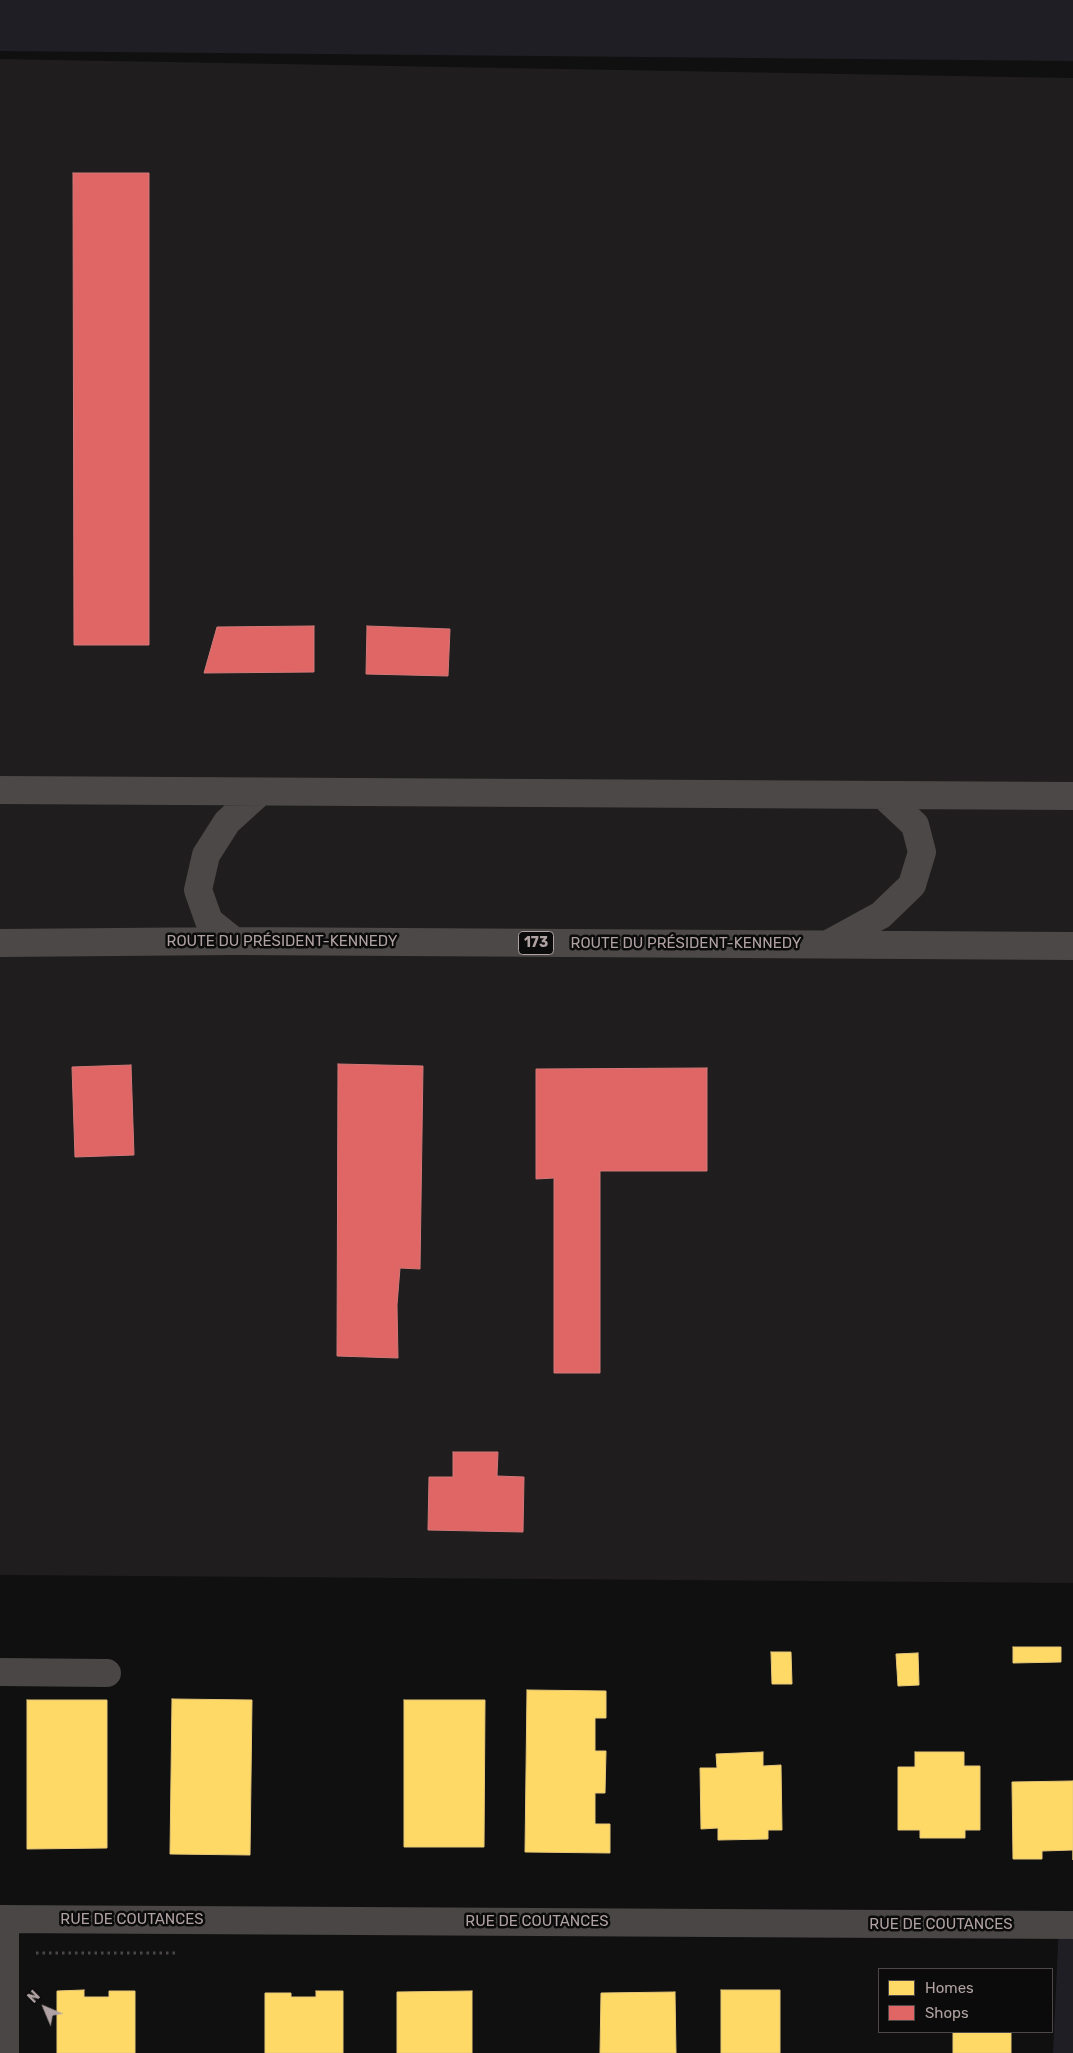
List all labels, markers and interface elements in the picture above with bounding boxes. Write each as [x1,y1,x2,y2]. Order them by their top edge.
road number: 173 [518,931,554,954]
street label: ROUTE DU PRÉSIDENT-KENNEDY [167,933,397,951]
street label: ROUTE DU PRÉSIDENT-KENNEDY [571,935,801,953]
street label: RUE DE COUTANCES [60,1911,204,1929]
street label: RUE DE COUTANCES [465,1913,609,1931]
street label: RUE DE COUTANCES [869,1916,1013,1934]
legend [878,1968,1053,2033]
text: Homes [925,1979,974,1997]
north arrow [20,1983,70,2033]
text: N [24,1987,44,2007]
text: Shops [925,2004,969,2022]

